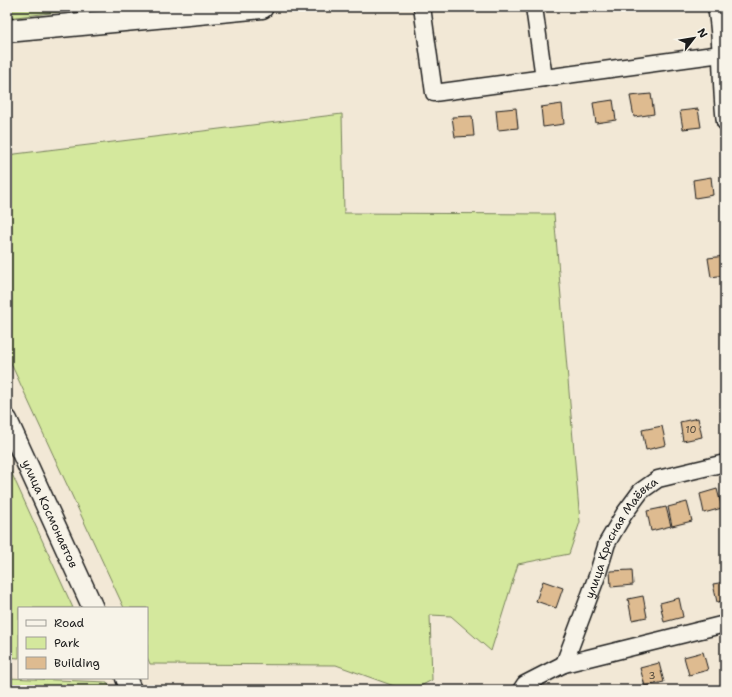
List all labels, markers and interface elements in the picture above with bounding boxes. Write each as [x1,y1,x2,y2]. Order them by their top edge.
north arrow [674,18,714,58]
text: N [693,26,711,41]
house number: 10 [686,423,696,436]
street label: улица Космонавтов [18,457,82,570]
street label: улица Красная Маёвка [581,473,661,601]
legend [18,607,148,679]
text: Road [54,615,85,631]
text: Park [54,635,80,651]
text: Building [54,655,100,671]
house number: 3 [649,669,656,682]

